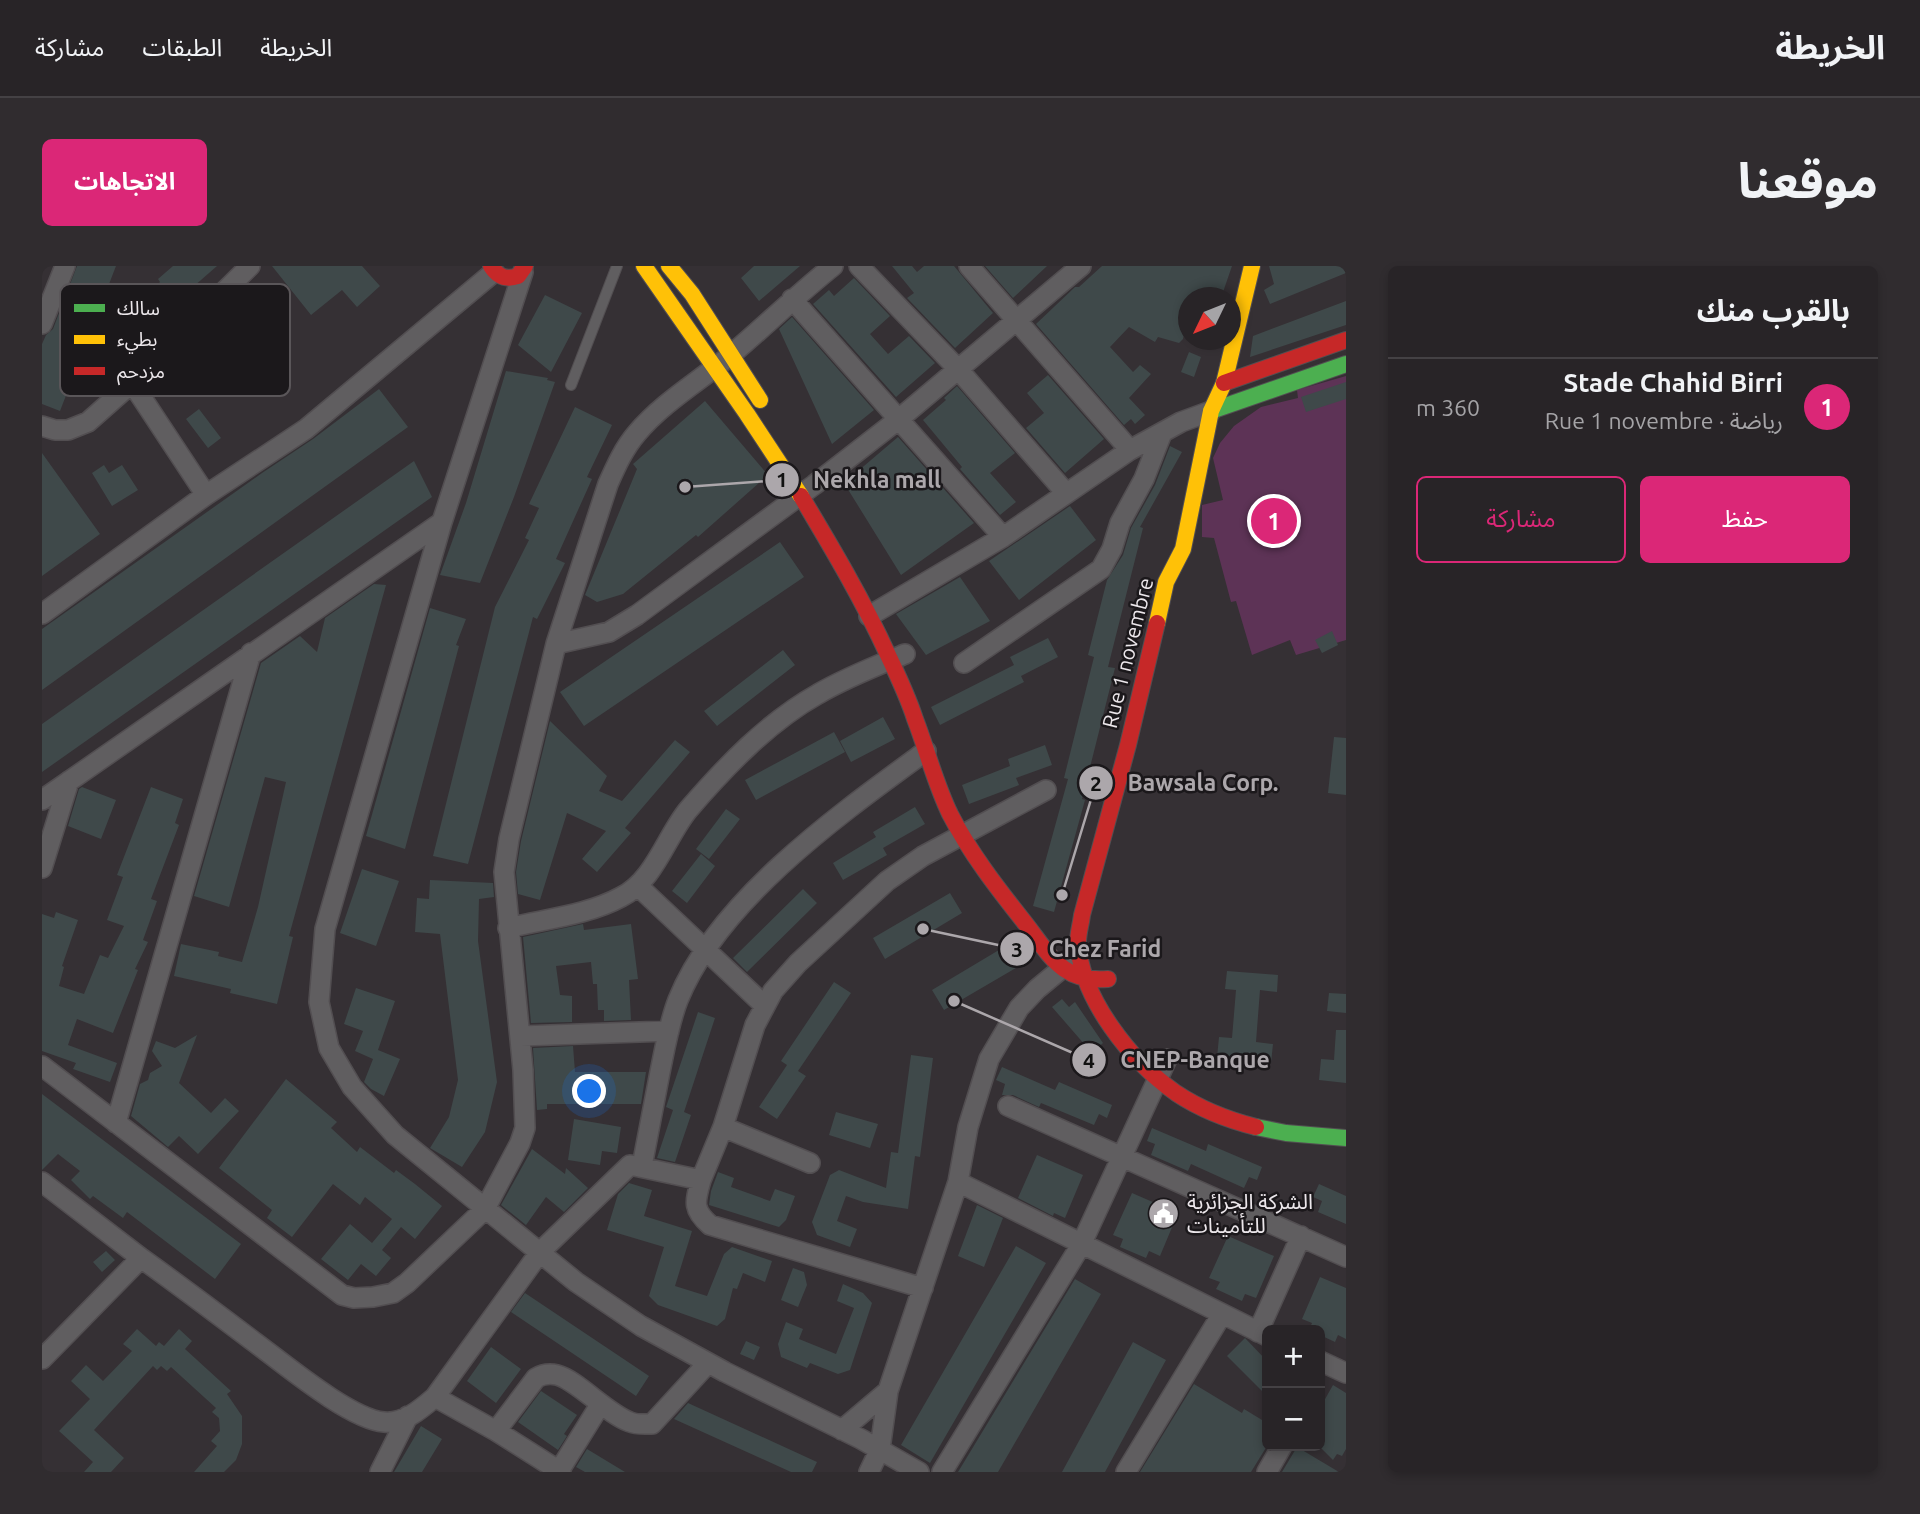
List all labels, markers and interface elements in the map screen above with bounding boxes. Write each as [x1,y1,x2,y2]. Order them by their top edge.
text: الخريطة [1775,28,1885,65]
text: مشاركة [35,34,104,61]
text: الطبقات [142,34,222,61]
text: الخريطة [260,34,332,61]
button: الاتجاهات [42,139,207,226]
text: موقعنا [1738,152,1878,207]
legend [60,284,290,396]
north arrow [1178,287,1241,350]
text: بالقرب منك [1697,293,1850,327]
text: سالك [117,297,160,319]
text: بطيء [117,328,157,354]
text: مزدحم [117,360,165,386]
text: Stade Chahid Birri [1563,368,1783,397]
text: 360 m [1416,395,1480,420]
text: 1 [1821,395,1834,420]
text: رياضة · Rue 1 novembre [1545,408,1783,433]
callout: Nekhla mall [764,458,955,502]
text: 1 [776,467,788,491]
text: Nekhla mall [813,467,941,492]
button: مشاركة [1416,476,1626,563]
button: حفظ [1640,476,1850,563]
pin: 1 [1251,495,1297,547]
street label: Rue 1 novembre [1097,575,1157,730]
callout: Bawsala Corp. [1078,761,1292,805]
text: Bawsala Corp. [1128,770,1278,795]
text: 2 [1090,771,1102,795]
callout: Chez Farid [1000,927,1175,971]
text: Chez Farid [1049,936,1161,961]
text: 3 [1011,937,1023,961]
callout: CNEP-Banque [1071,1038,1283,1082]
text: CNEP-Banque [1120,1047,1270,1072]
text: 4 [1083,1048,1095,1072]
your location [572,1074,606,1108]
place label: الشركة الجزائرية للتأمينات [1187,1189,1313,1237]
public building icon: الشركة الجزائرية للتأمينات [1147,1197,1181,1231]
map controls [1262,1325,1325,1451]
button: + [1262,1325,1325,1388]
button: − [1262,1388,1325,1451]

